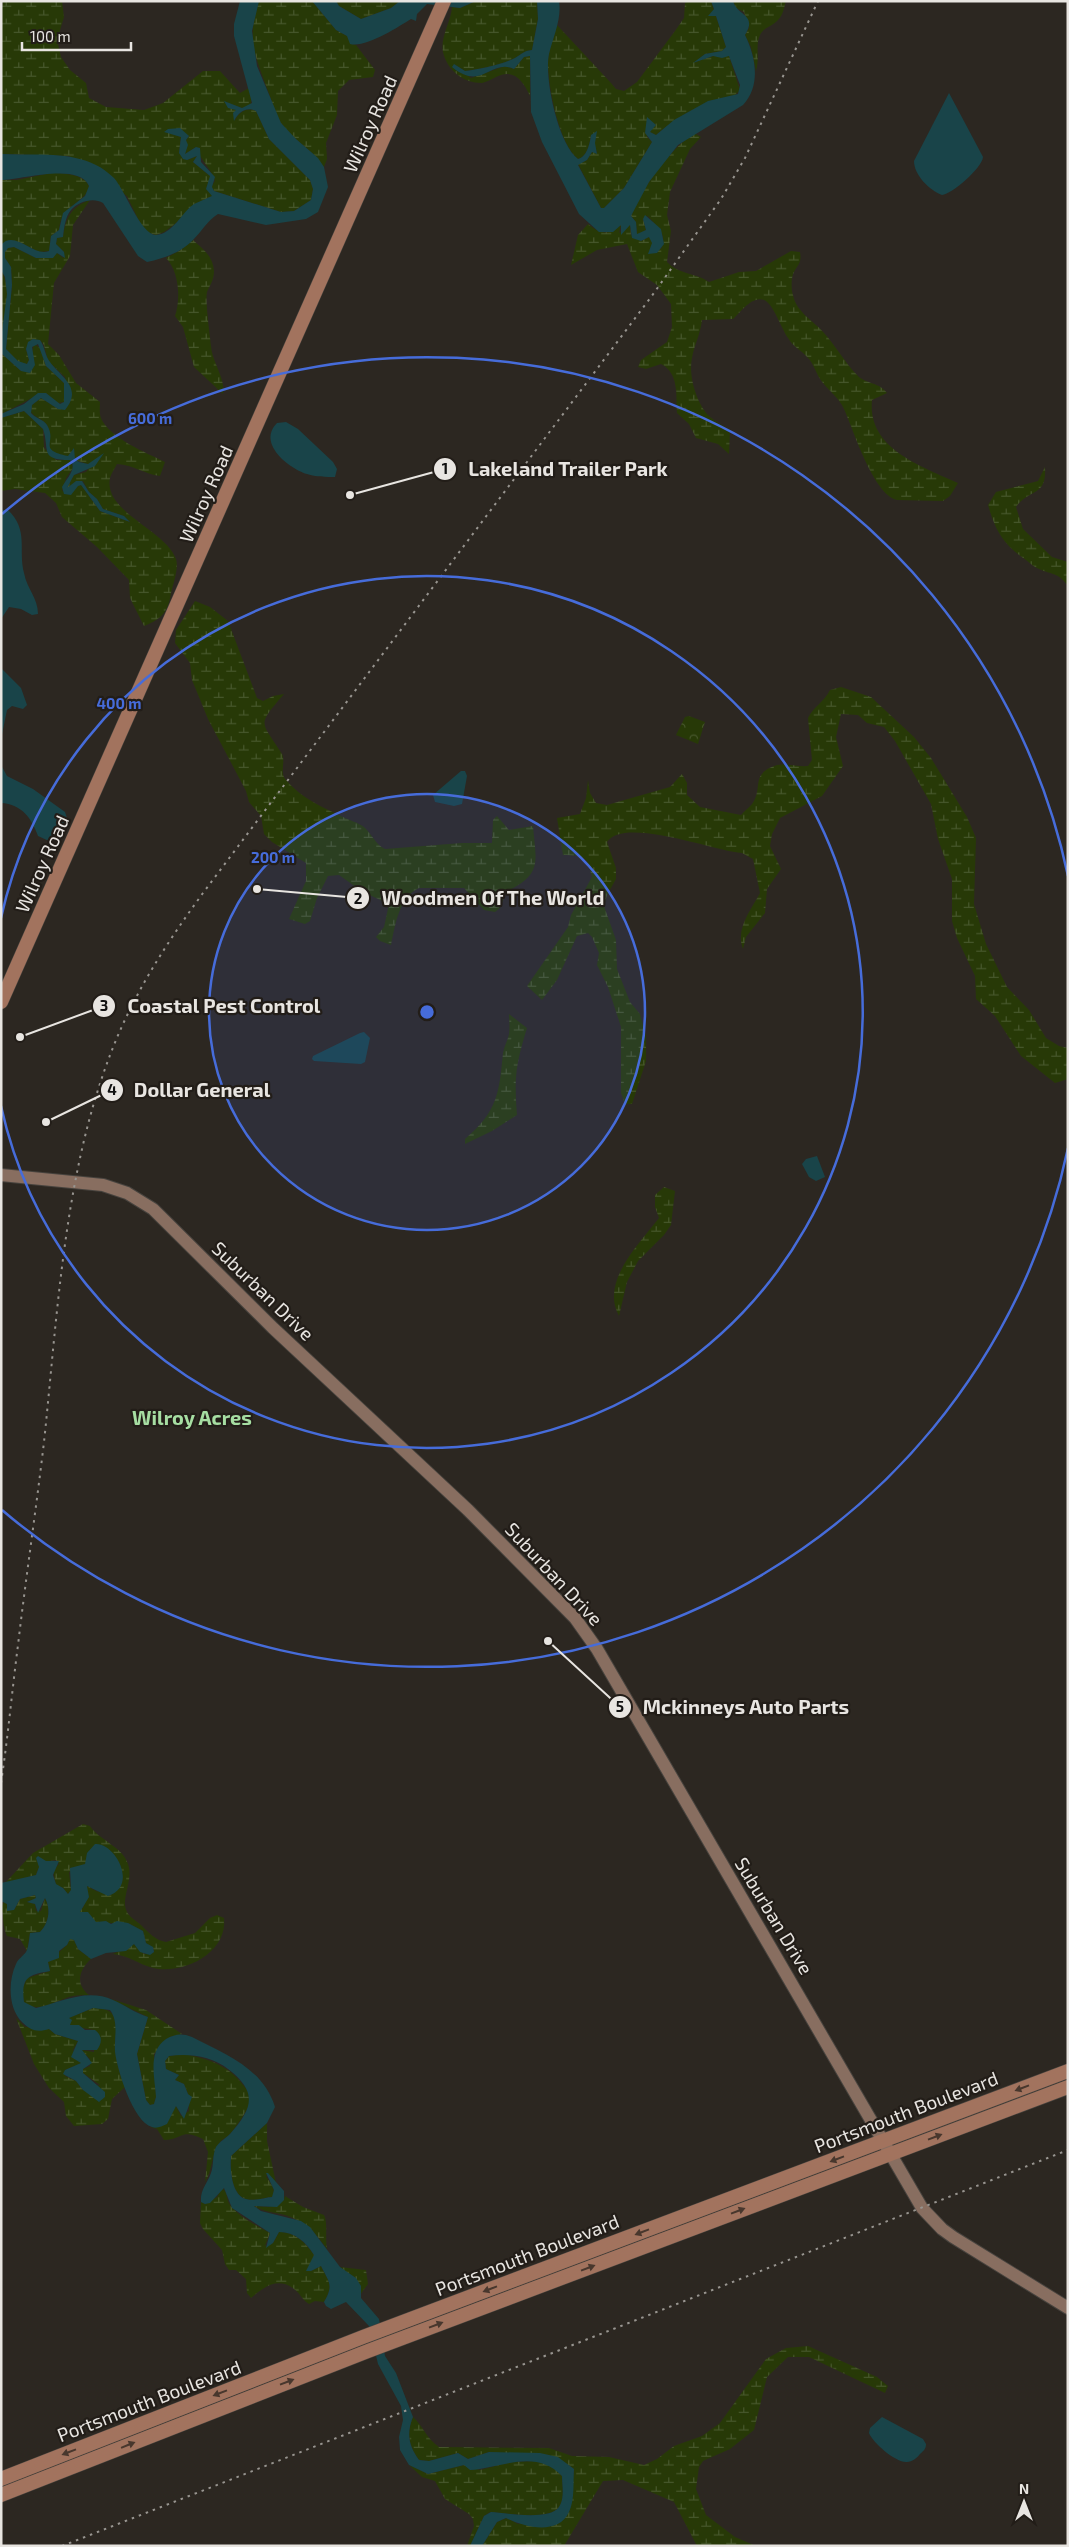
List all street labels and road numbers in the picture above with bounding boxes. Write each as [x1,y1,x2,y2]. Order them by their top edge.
street label: Wilroy Road [338,72,401,176]
street label: Wilroy Road [174,442,237,546]
street label: Wilroy Road [10,812,73,916]
street label: Suburban Drive [208,1236,319,1345]
street label: Suburban Drive [501,1517,608,1630]
street label: Suburban Drive [730,1853,818,1978]
street label: Portsmouth Boulevard [811,2066,1001,2157]
street label: Portsmouth Boulevard [432,2209,622,2300]
street label: Portsmouth Boulevard [54,2355,244,2446]

